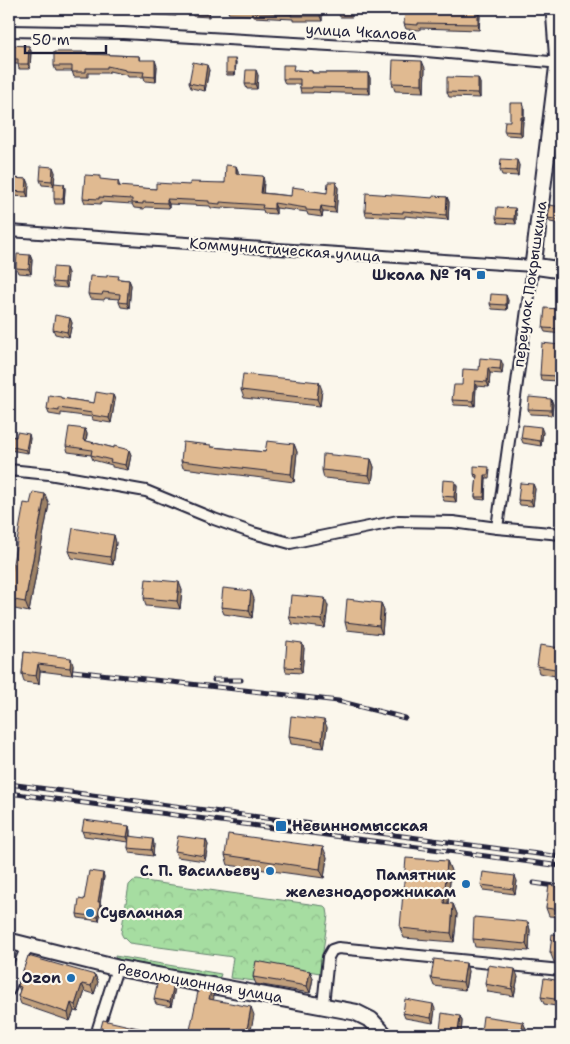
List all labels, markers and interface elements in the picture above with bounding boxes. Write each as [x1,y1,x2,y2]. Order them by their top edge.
street label: улица Чкалова [305,19,418,45]
scale bar [25,22,106,54]
text: 50 m [32,30,70,50]
street label: переулок Покрышкина [508,199,552,369]
street label: Коммунистическая улица [189,233,382,267]
place label: Школа № 19 [372,265,471,285]
marker: Школа № 19 [475,269,487,281]
place label: Невинномысская [292,816,428,836]
marker: Невинномысская [274,819,288,833]
place label: С. П. Васильеву [140,861,260,881]
marker: С. П. Васильеву [264,865,276,877]
place label: Памятник железнодорожникам [286,865,457,902]
marker: Памятник железнодорожникам [460,878,472,890]
place label: Сувлачная [100,903,183,923]
marker: Сувлачная [84,907,96,919]
street label: Революционная улица [116,959,285,1008]
place label: Ozon [21,968,61,988]
marker: Ozon [65,972,77,984]

